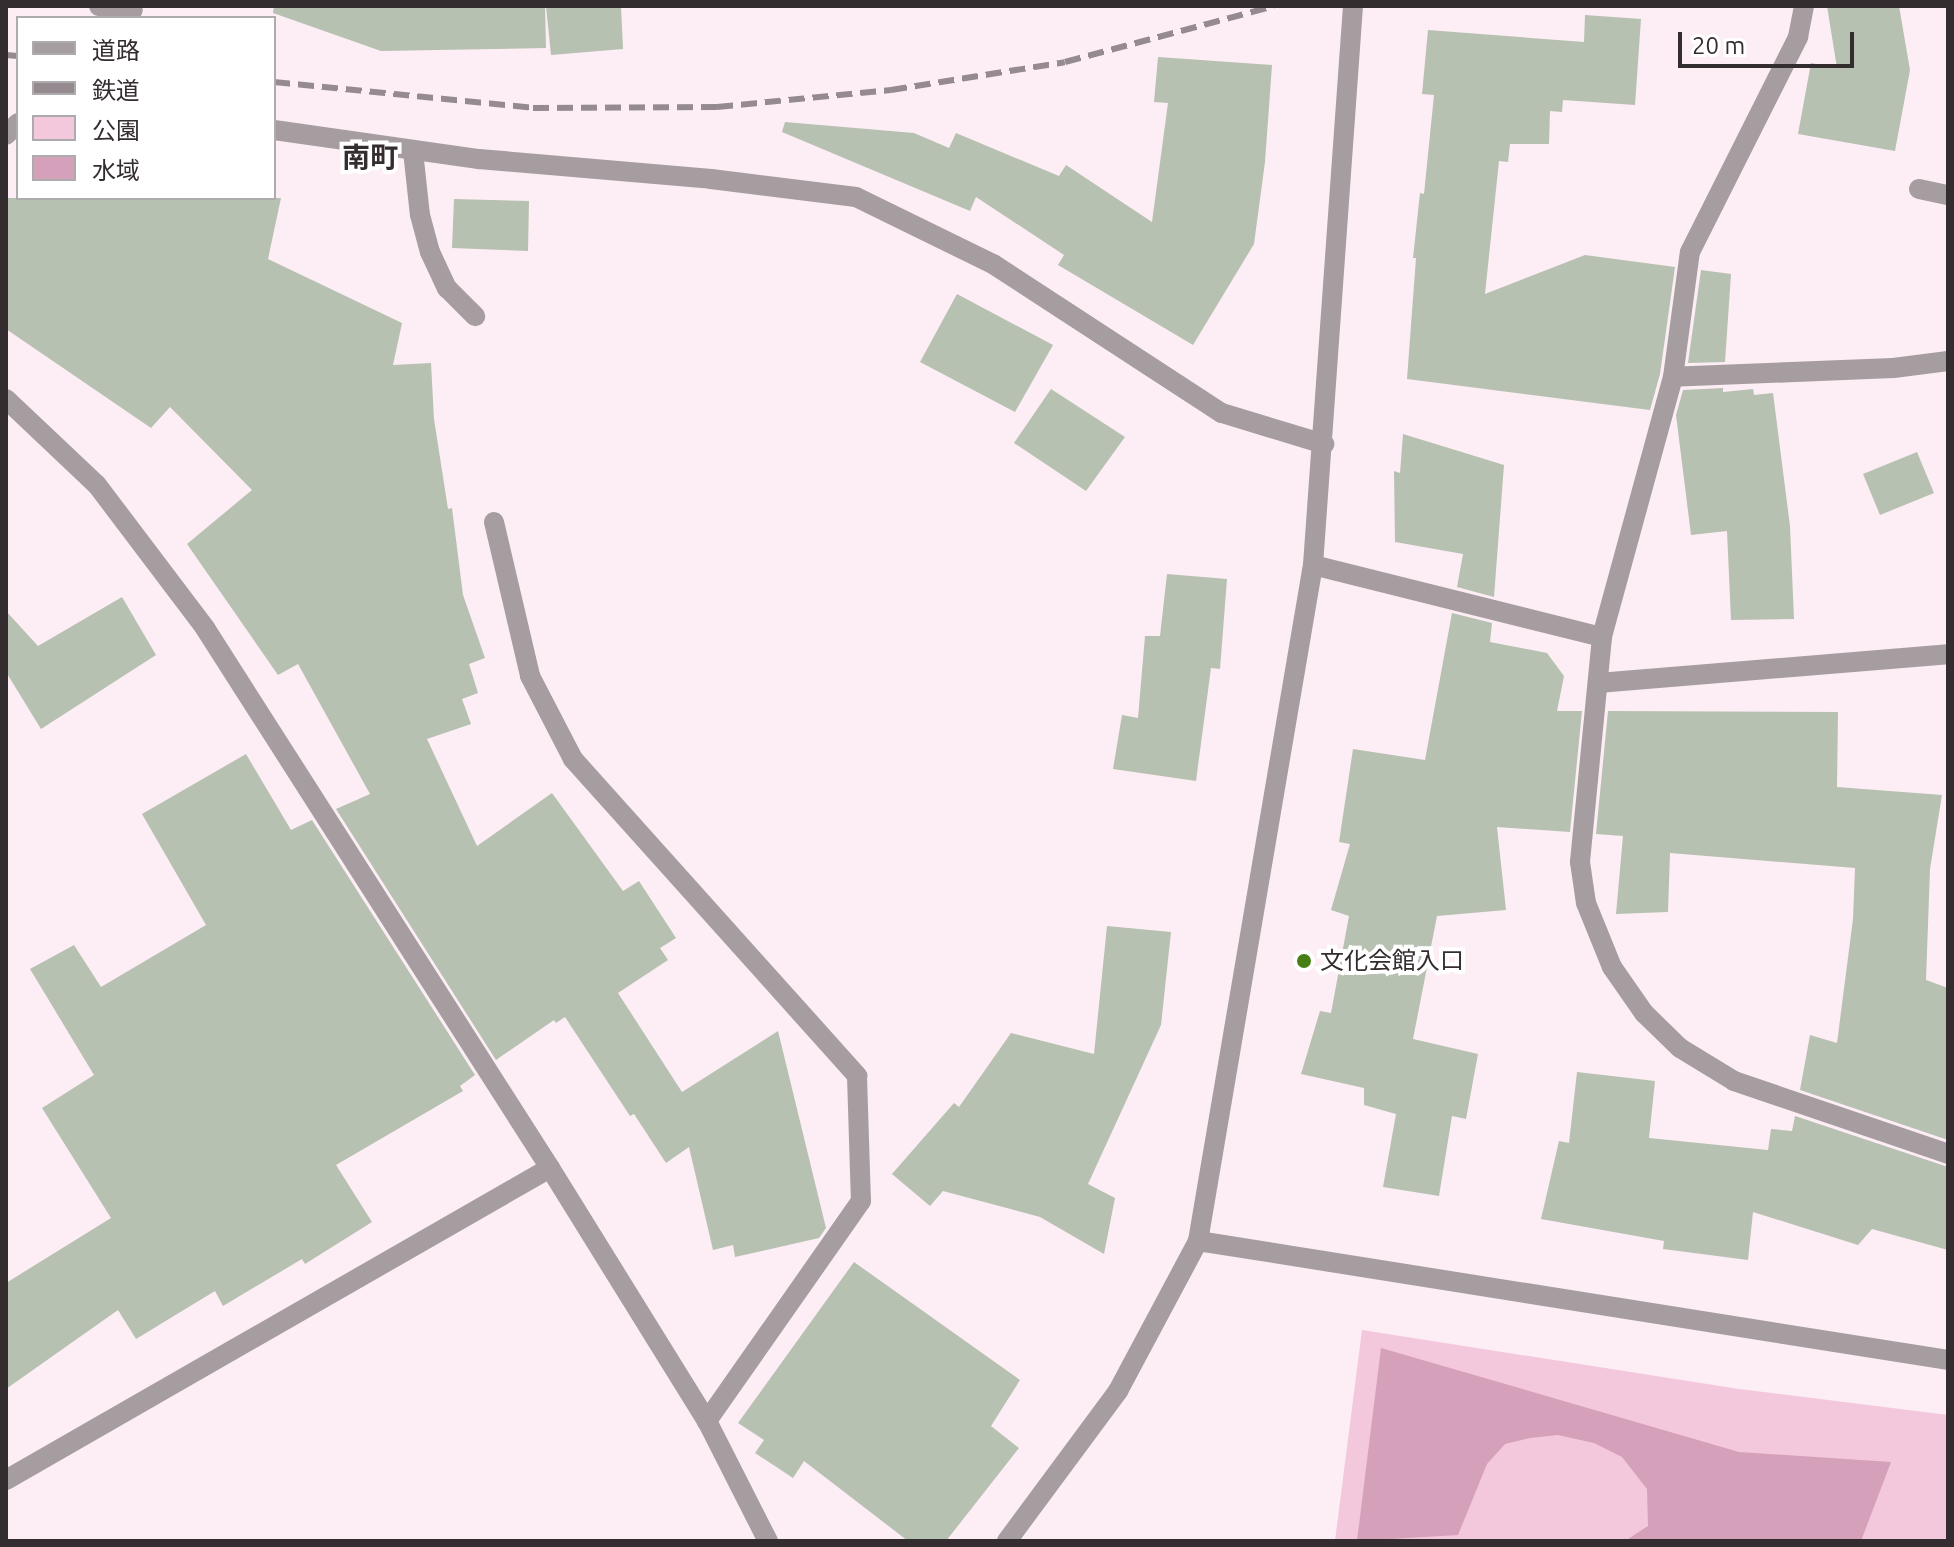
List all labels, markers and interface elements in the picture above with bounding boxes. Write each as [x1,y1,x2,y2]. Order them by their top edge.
legend [16,16,276,200]
scale bar [1682,16,1858,66]
text: 20 m [1692,32,1745,59]
text: 道路 [92,37,140,64]
text: 鉄道 [92,77,140,104]
text: 公園 [92,117,140,144]
district label: 南町 [342,140,398,174]
text: 水域 [92,157,140,184]
place label: 文化会館入口 [1320,947,1464,975]
marker: 文化会館入口 [1295,952,1313,970]

